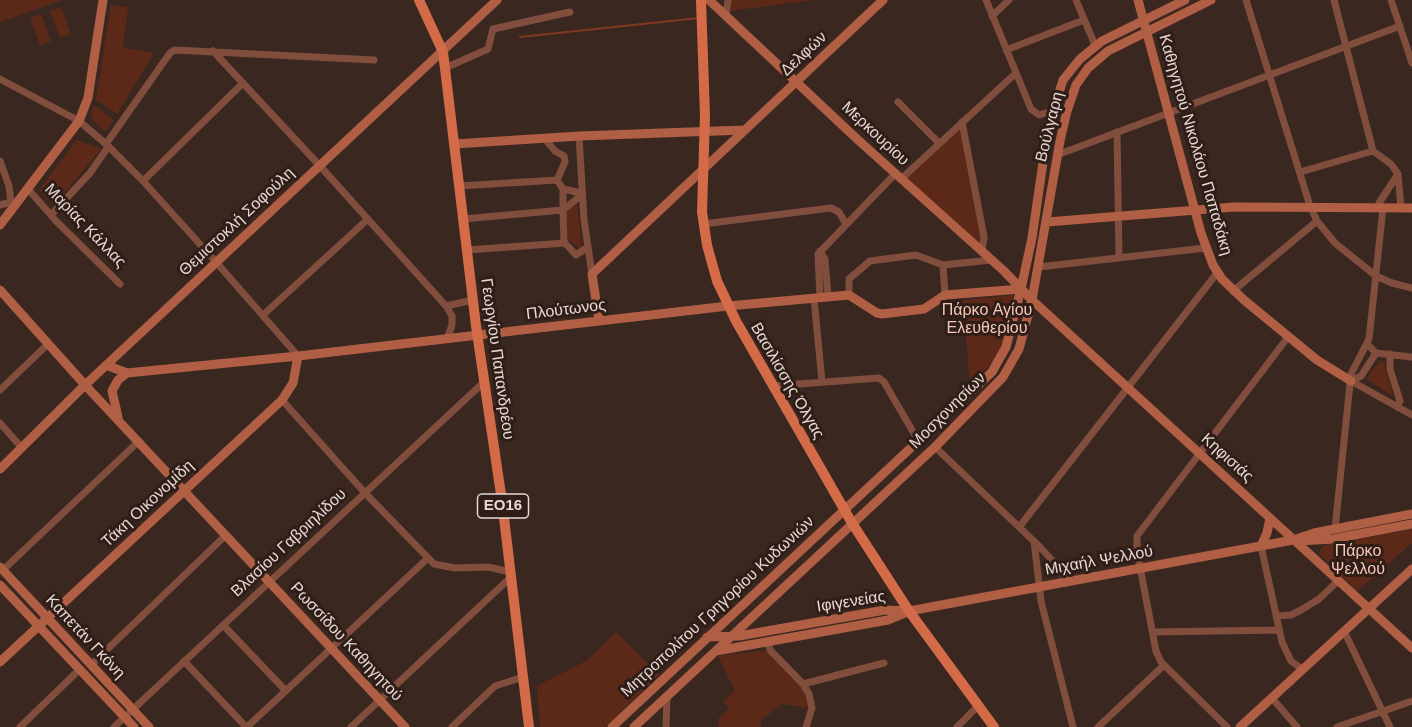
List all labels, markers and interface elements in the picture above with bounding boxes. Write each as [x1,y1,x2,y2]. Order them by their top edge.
street label: Δελφών [777,28,831,80]
street label: Καθηγητού Νικολάου Παπαδάκη [1154,32,1236,258]
street label: Βούλγαρη [1032,90,1068,164]
street label: Μερκουρίου [837,98,913,170]
street label: Θεμιστοκλή Σοφούλη [176,164,298,280]
street label: Μαρίας Κάλλας [40,180,130,272]
street label: Γεωργίου Παπανδρέου [476,277,518,441]
street label: Πλούτωνος [525,296,607,324]
park label: Πάρκο Αγίου Ελευθερίου [942,301,1032,339]
street label: Βασιλίσσης Όλγας [746,319,828,443]
street label: Μοσχονησίων [906,369,990,453]
street label: Κηφισιάς [1197,429,1257,487]
street label: Τάκη Οικονομίδη [98,456,198,552]
street label: Βλασίου Γαβριηλίδου [228,485,350,601]
road number: ΕΟ16 [478,494,528,518]
street label: Μητροπολίτου Γρηγορίου Κυδωνιών [618,512,818,702]
street label: Μιχαήλ Ψελλού [1043,542,1155,580]
park label: Πάρκο Ψελλού [1331,542,1385,580]
street label: Ρωσσίδου Καθηγητού [286,579,406,705]
street label: Ιφιγενείας [815,587,887,617]
street label: Καπετάν Γκόνη [41,591,129,683]

